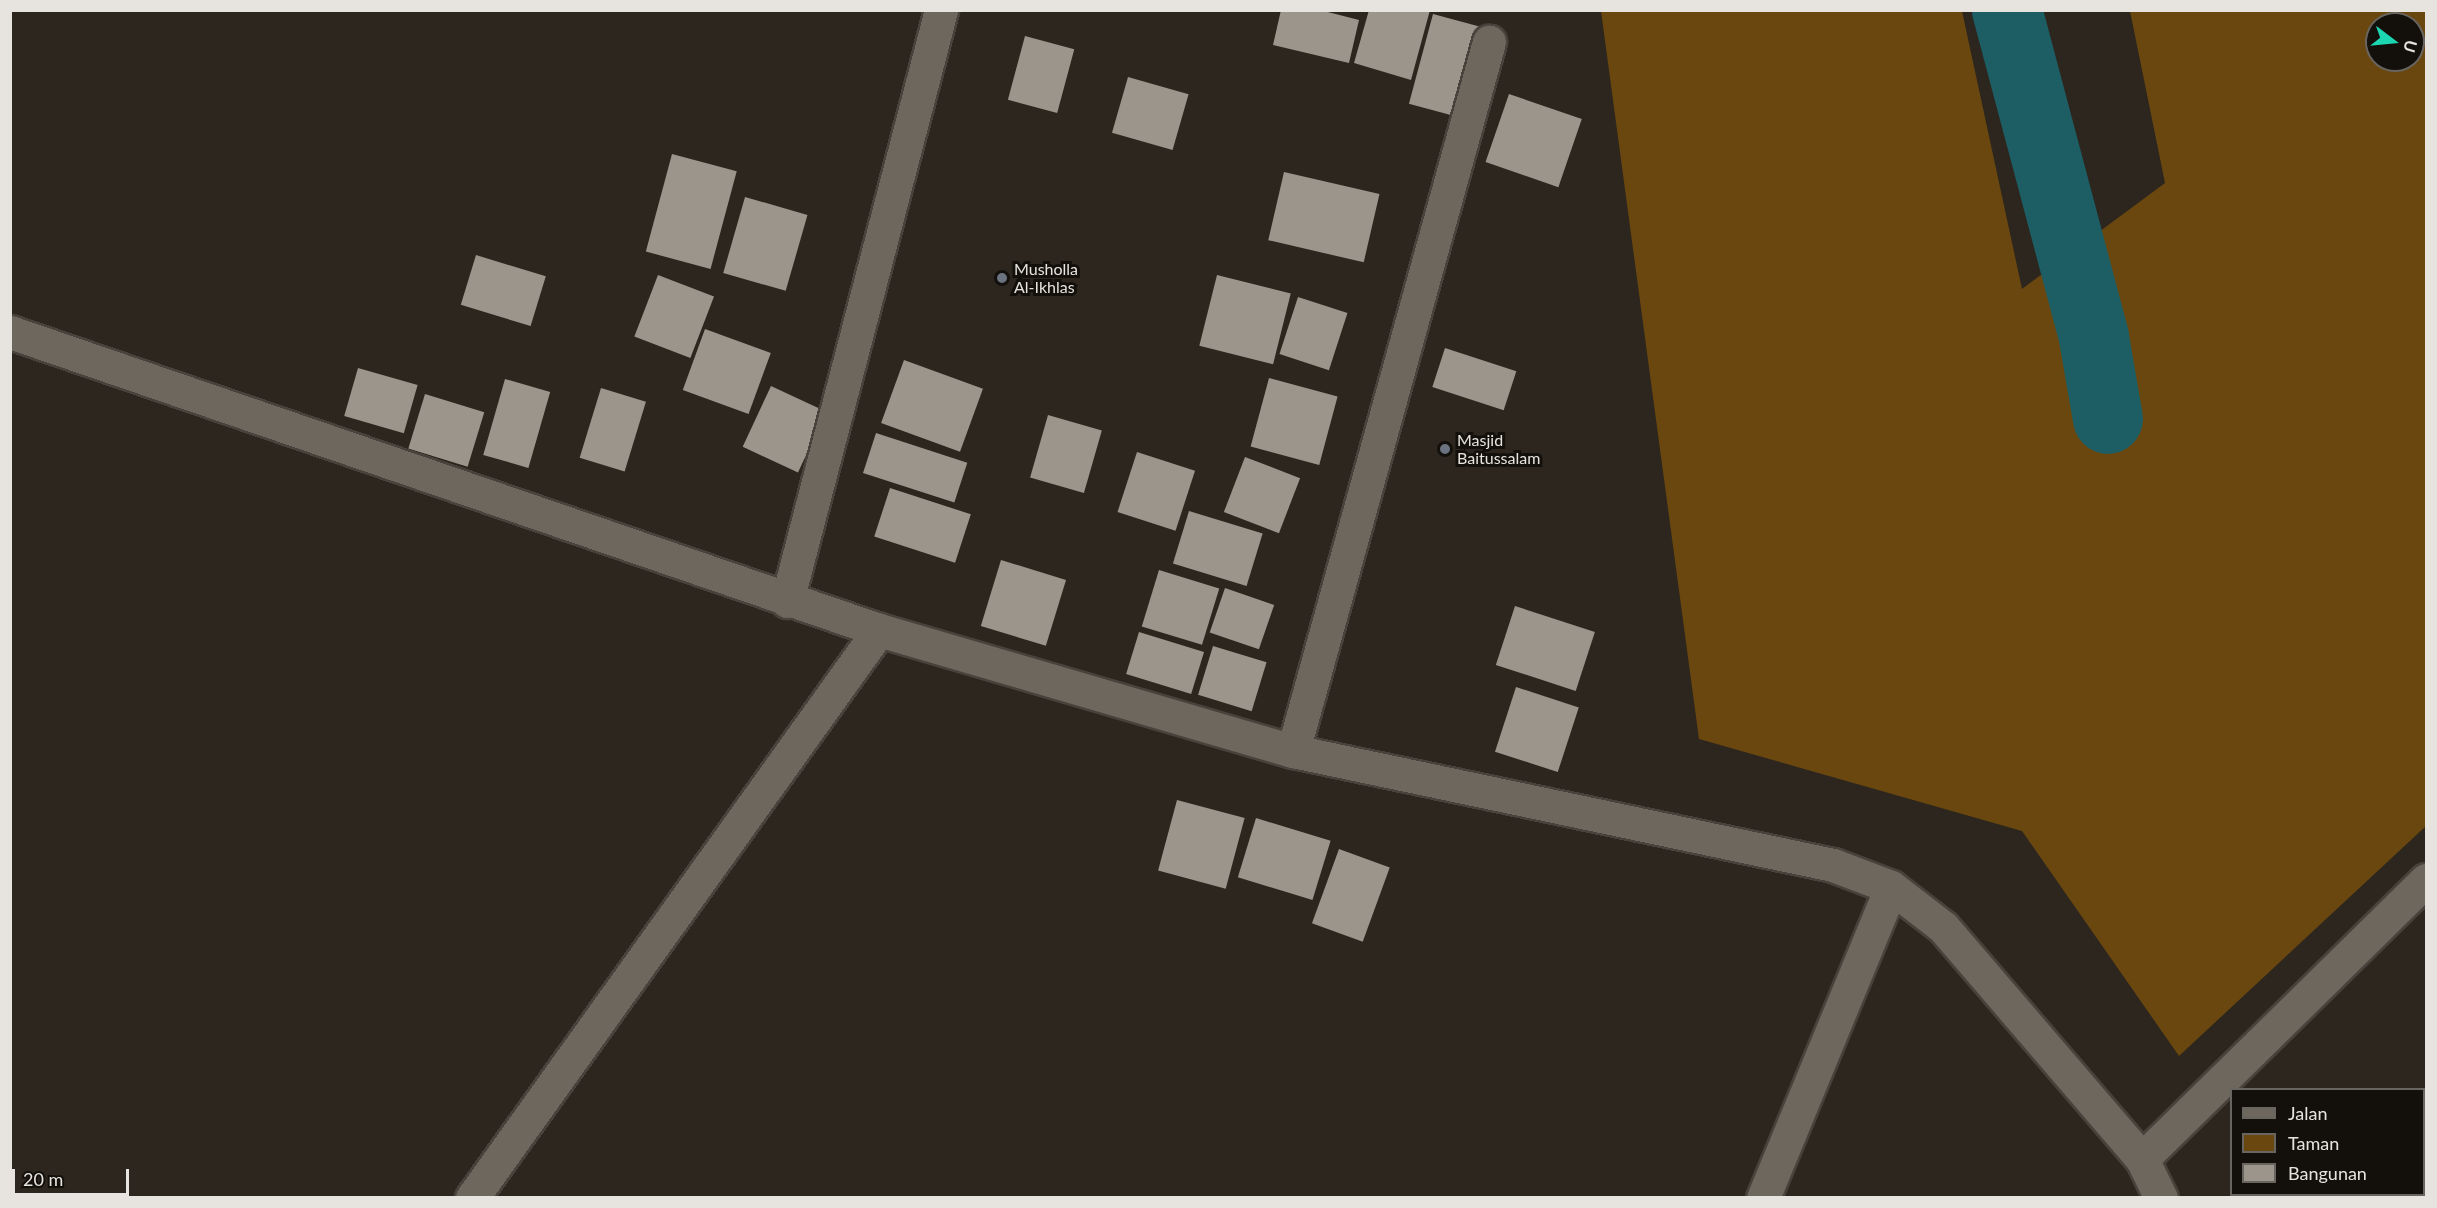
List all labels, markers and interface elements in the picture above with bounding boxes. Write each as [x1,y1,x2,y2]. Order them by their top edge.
north arrow [2365,12,2425,72]
text: U [2400,38,2422,55]
place label: Musholla Al-Ikhlas [1014,259,1078,297]
marker: Musholla Al-Ikhlas [995,271,1009,285]
place label: Masjid Baitussalam [1457,430,1540,468]
marker: Masjid Baitussalam [1438,442,1452,456]
legend [2230,1088,2425,1196]
text: Jalan [2288,1102,2327,1124]
text: Taman [2288,1132,2339,1154]
scale bar [15,1157,132,1195]
text: Bangunan [2288,1162,2367,1184]
text: 20 m [23,1168,63,1190]

